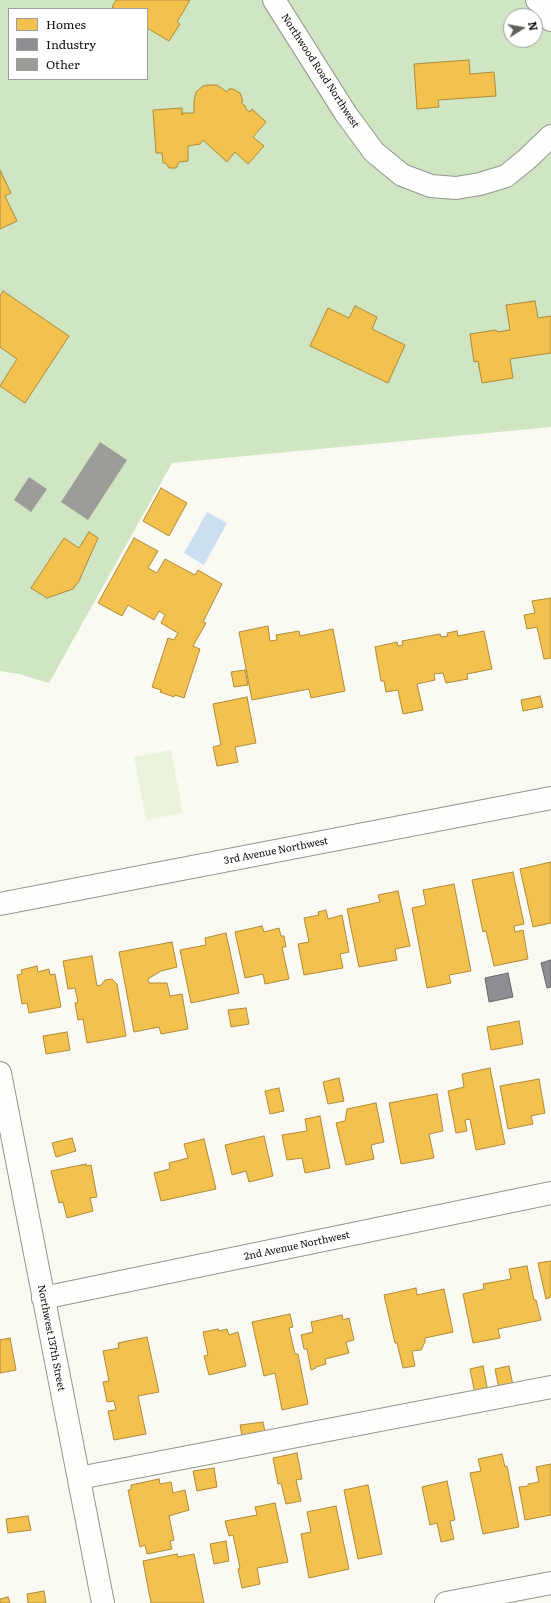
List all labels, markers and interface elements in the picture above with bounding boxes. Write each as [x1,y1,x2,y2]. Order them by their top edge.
legend [8,8,148,80]
north arrow [503,8,543,48]
street label: Northwood Road Northwest [279,12,361,130]
text: Homes [46,15,86,33]
text: N [525,20,543,32]
text: Industry [46,35,96,53]
text: Other [46,55,80,73]
street label: 3rd Avenue Northwest [223,835,329,867]
street label: 2nd Avenue Northwest [243,1229,351,1263]
street label: Northwest 137th Street [35,1284,67,1392]

